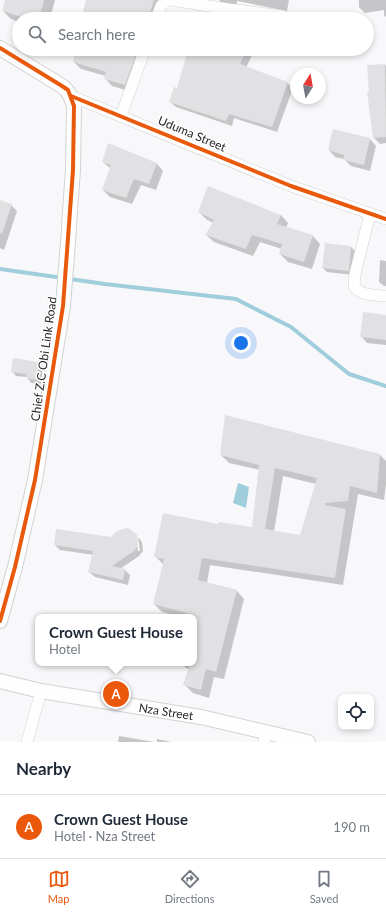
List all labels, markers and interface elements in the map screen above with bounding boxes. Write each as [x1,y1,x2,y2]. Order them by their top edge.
search box [12,12,374,56]
icon: search [26,23,48,45]
text: Search here [58,25,135,43]
north arrow [290,68,326,104]
street label: Uduma Street [156,112,229,155]
street label: Chief Z.C Obi Link Road [27,296,60,422]
your location [231,333,251,353]
popup [35,614,197,666]
text: Crown Guest House [49,623,183,641]
text: Hotel [49,641,81,657]
pin: A [103,679,129,709]
map controls [338,694,374,730]
button: locate [338,694,374,730]
street label: Nza Street [138,700,195,723]
text: Nearby [16,758,71,779]
text: Crown Guest House [54,810,188,828]
text: A [24,819,34,835]
text: 190 m [333,819,370,835]
text: Hotel · Nza Street [54,828,155,844]
tab: Map [48,868,70,905]
tab: Directions [165,868,214,905]
tab: Saved [310,868,338,905]

